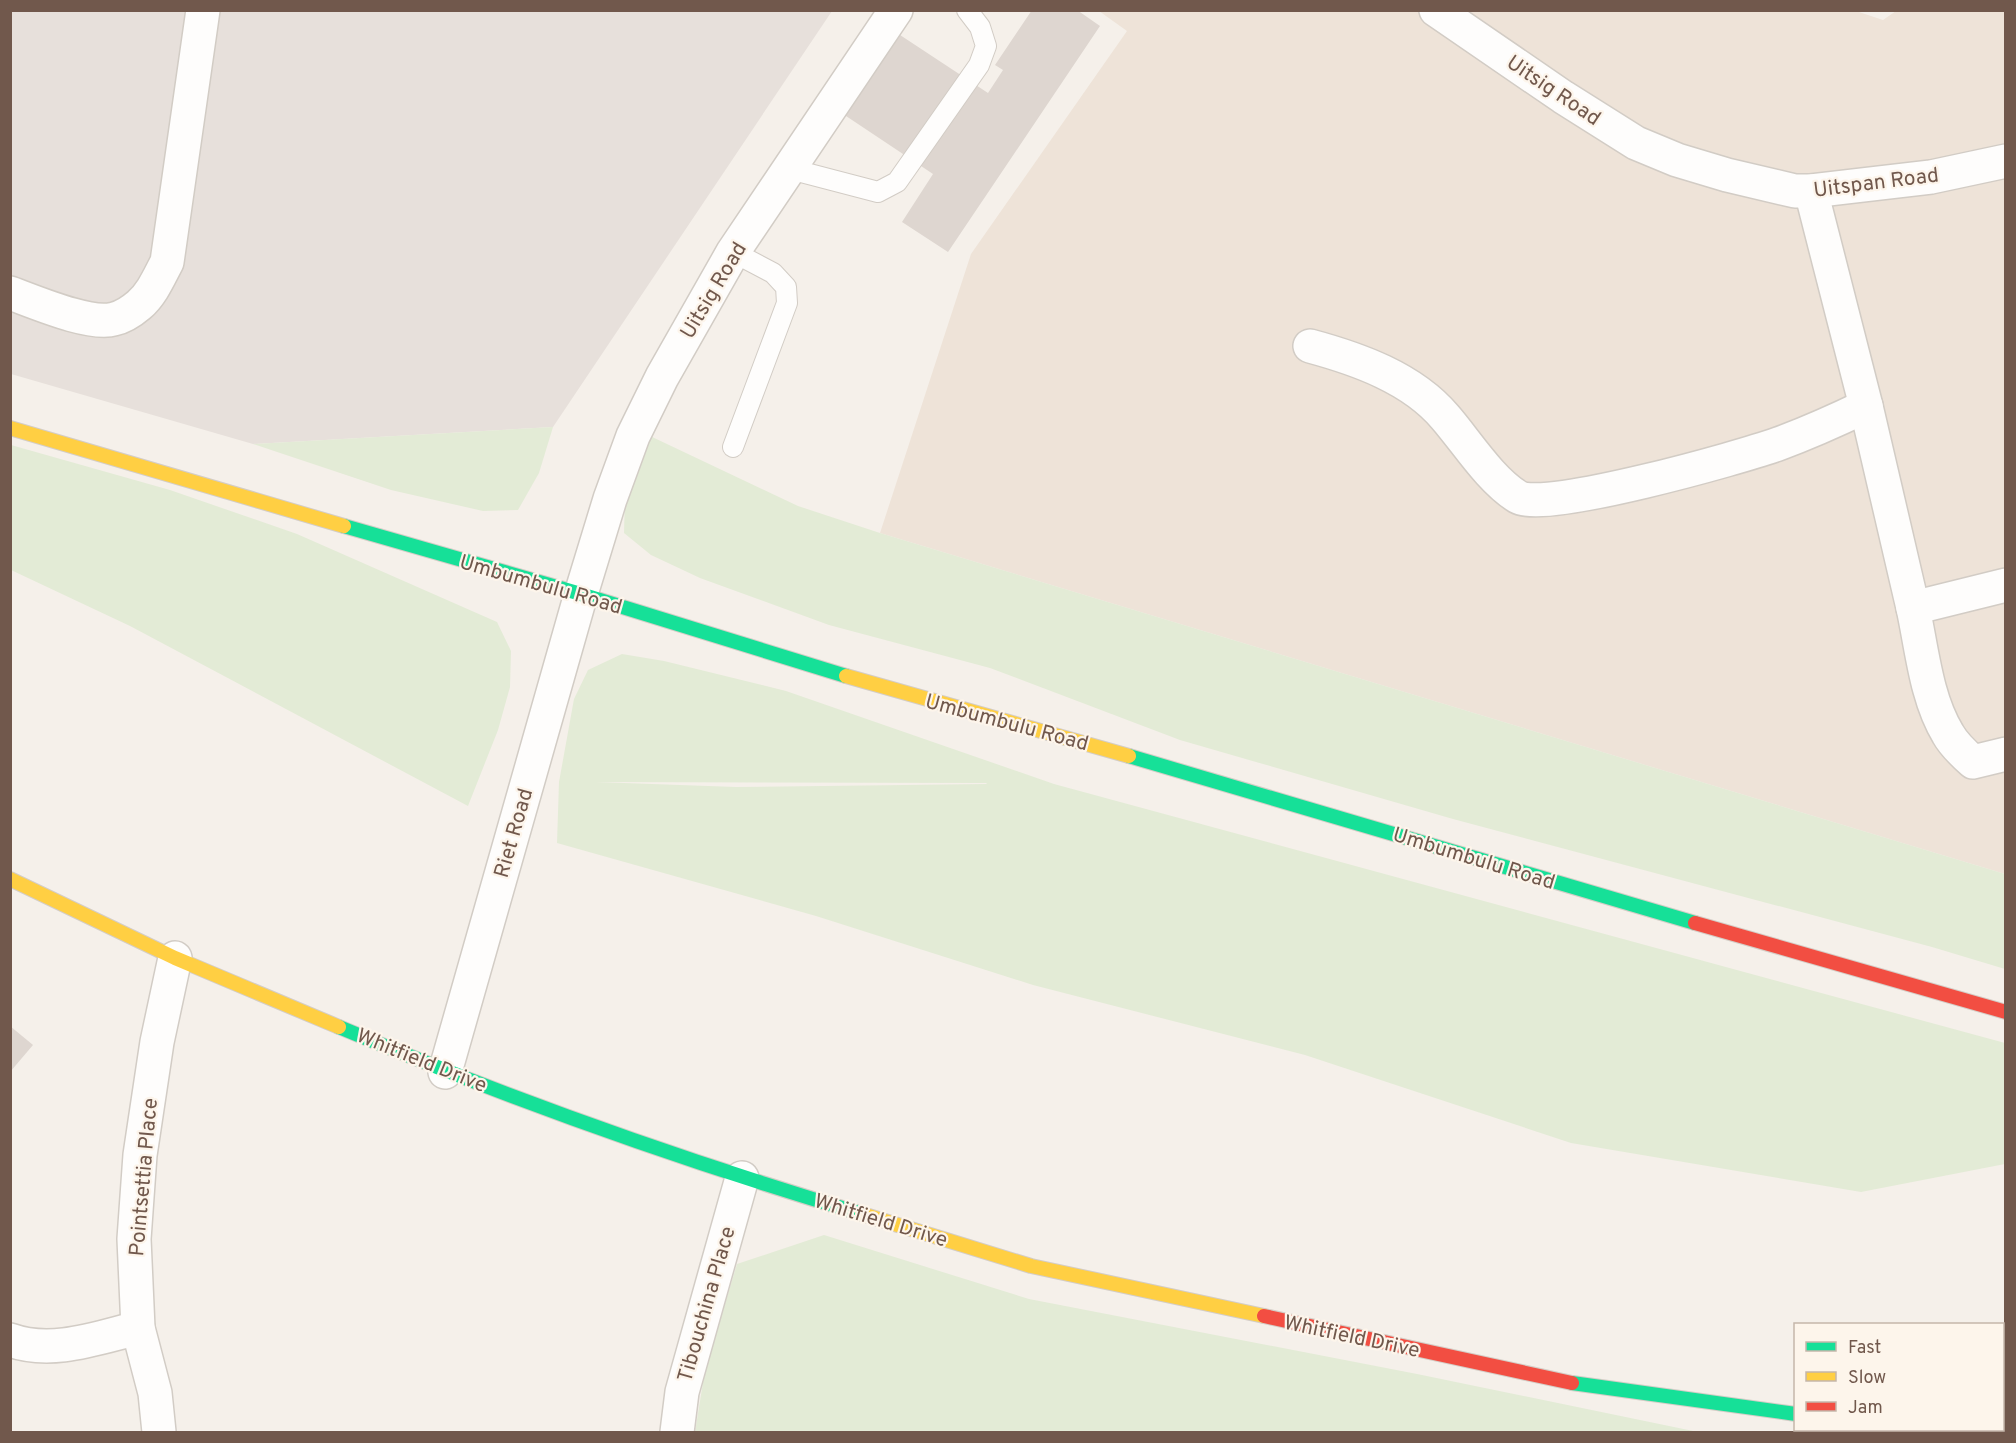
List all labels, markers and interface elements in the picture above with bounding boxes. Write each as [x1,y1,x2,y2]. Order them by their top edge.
street label: Uitsig Road [1501,50,1606,133]
street label: Uitspan Road [1812,162,1940,205]
street label: Uitsig Road [675,237,754,344]
street label: Umbumbulu Road [456,549,625,622]
street label: Umbumbulu Road [922,689,1091,758]
street label: Riet Road [489,786,540,881]
street label: Umbumbulu Road [1389,822,1558,897]
street label: Whitfield Drive [352,1023,491,1100]
street label: Pointsettia Place [124,1097,165,1257]
street label: Whitfield Drive [811,1188,951,1255]
street label: Tibouchina Place [672,1223,743,1385]
street label: Whitfield Drive [1281,1310,1422,1365]
legend [1794,1323,2004,1431]
text: Fast [1848,1337,1881,1360]
text: Slow [1848,1367,1886,1390]
text: Jam [1848,1397,1883,1420]

